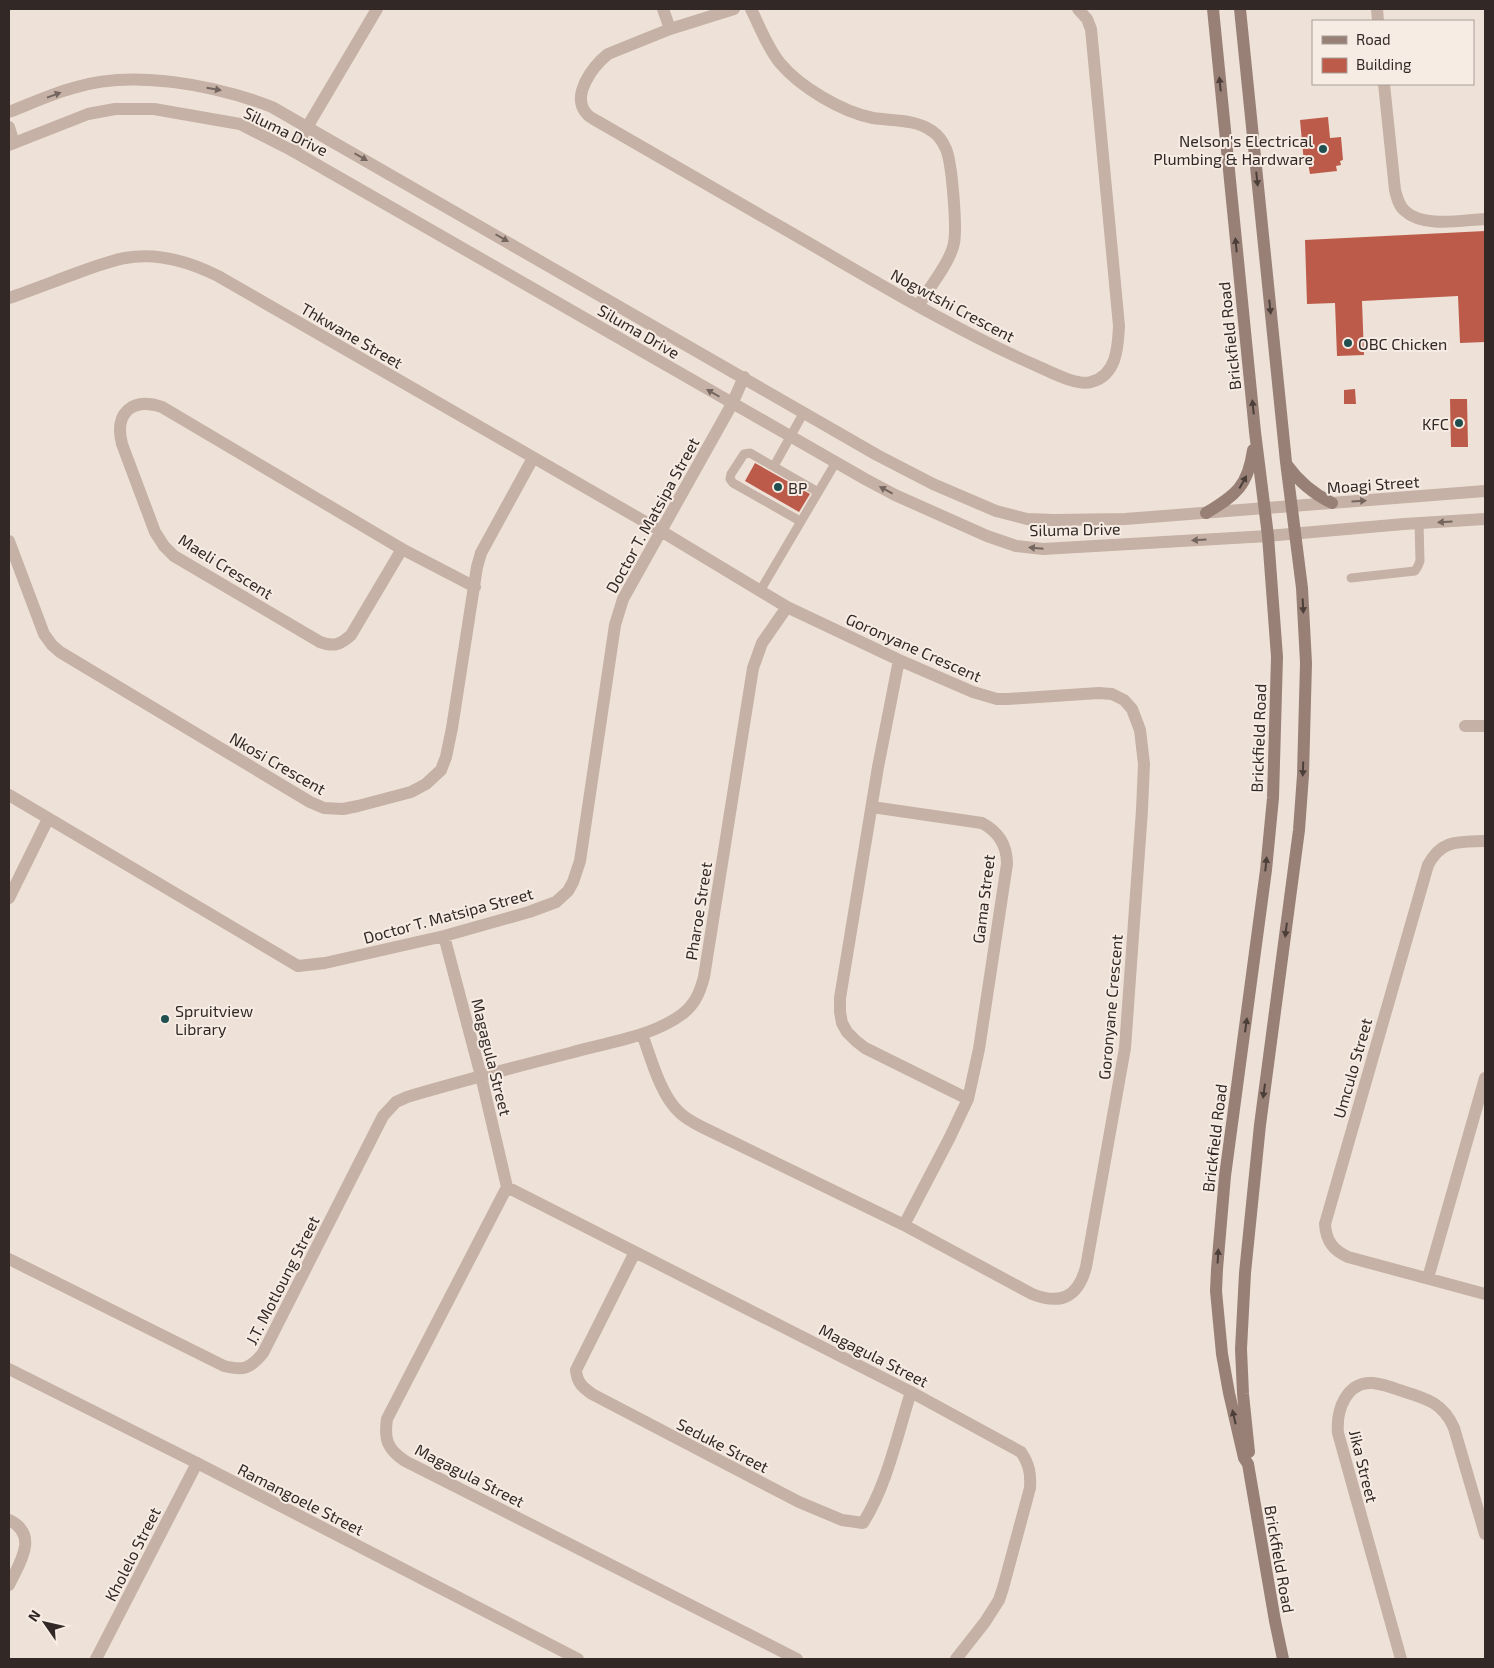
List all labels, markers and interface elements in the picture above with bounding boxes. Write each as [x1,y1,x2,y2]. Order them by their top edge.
legend [1312,20,1474,85]
text: Road [1356,30,1391,48]
text: Building [1356,55,1412,73]
one-way arrow [1216,75,1224,91]
one-way arrow [207,86,223,94]
one-way arrow [47,91,62,98]
street label: Siluma Drive [241,102,331,160]
place label: Nelson's Electrical Plumbing & Hardware [1153,131,1313,168]
marker: Nelson's Electrical Plumbing & Hardware [1317,143,1329,155]
one-way arrow [354,153,368,161]
one-way arrow [1253,171,1261,187]
one-way arrow [494,234,509,242]
one-way arrow [1232,237,1240,253]
street label: Nogwtshi Crescent [888,264,1018,346]
street label: Brickfield Road [1214,281,1244,391]
street label: Thkwane Street [298,298,406,372]
one-way arrow [1266,299,1274,315]
street label: Siluma Drive [595,300,683,362]
place label: OBC Chicken [1358,334,1447,353]
marker: OBC Chicken [1342,337,1354,349]
one-way arrow [706,389,721,397]
one-way arrow [1249,399,1257,415]
place label: KFC [1422,414,1449,433]
marker: KFC [1453,417,1465,429]
street label: Doctor T. Matsipa Street [601,434,703,596]
street label: Moagi Street [1326,471,1420,497]
one-way arrow [1239,475,1247,490]
place label: BP [788,478,807,497]
marker: BP [772,481,784,493]
one-way arrow [878,486,893,494]
one-way arrow [1352,497,1368,505]
one-way arrow [1437,518,1453,526]
street label: Siluma Drive [1029,519,1121,539]
street label: Maeli Crescent [175,529,277,603]
one-way arrow [1190,536,1206,544]
one-way arrow [1028,543,1044,551]
one-way arrow [1299,599,1307,615]
street label: Goronyane Crescent [843,609,985,685]
street label: Brickfield Road [1247,683,1269,793]
street label: Nkosi Crescent [227,728,329,798]
one-way arrow [1299,761,1307,777]
street label: Gama Street [968,853,998,945]
one-way arrow [1263,856,1271,872]
street label: Pharoe Street [681,860,715,962]
street label: Doctor T. Matsipa Street [361,883,535,947]
one-way arrow [1282,923,1290,939]
street label: Goronyane Crescent [1094,933,1126,1081]
street label: Magagula Street [468,996,516,1118]
place label: Spruitview Library [175,1001,253,1038]
marker: Spruitview Library [159,1013,171,1025]
street label: Umculo Street [1329,1016,1375,1120]
one-way arrow [1242,1017,1250,1033]
street label: Brickfield Road [1198,1083,1230,1193]
one-way arrow [1260,1084,1268,1100]
street label: J.T. Motloung Street [241,1212,323,1348]
one-way arrow [1214,1248,1222,1264]
street label: Magagula Street [816,1319,932,1391]
one-way arrow [1230,1410,1238,1425]
street label: Seduke Street [674,1414,772,1476]
street label: Jika Street [1346,1428,1382,1504]
street label: Magagula Street [412,1439,528,1511]
street label: Ramangoele Street [235,1459,367,1539]
street label: Kholelo Street [100,1504,164,1604]
street label: Brickfield Road [1261,1504,1299,1614]
north arrow [20,1598,70,1648]
text: N [24,1607,44,1624]

